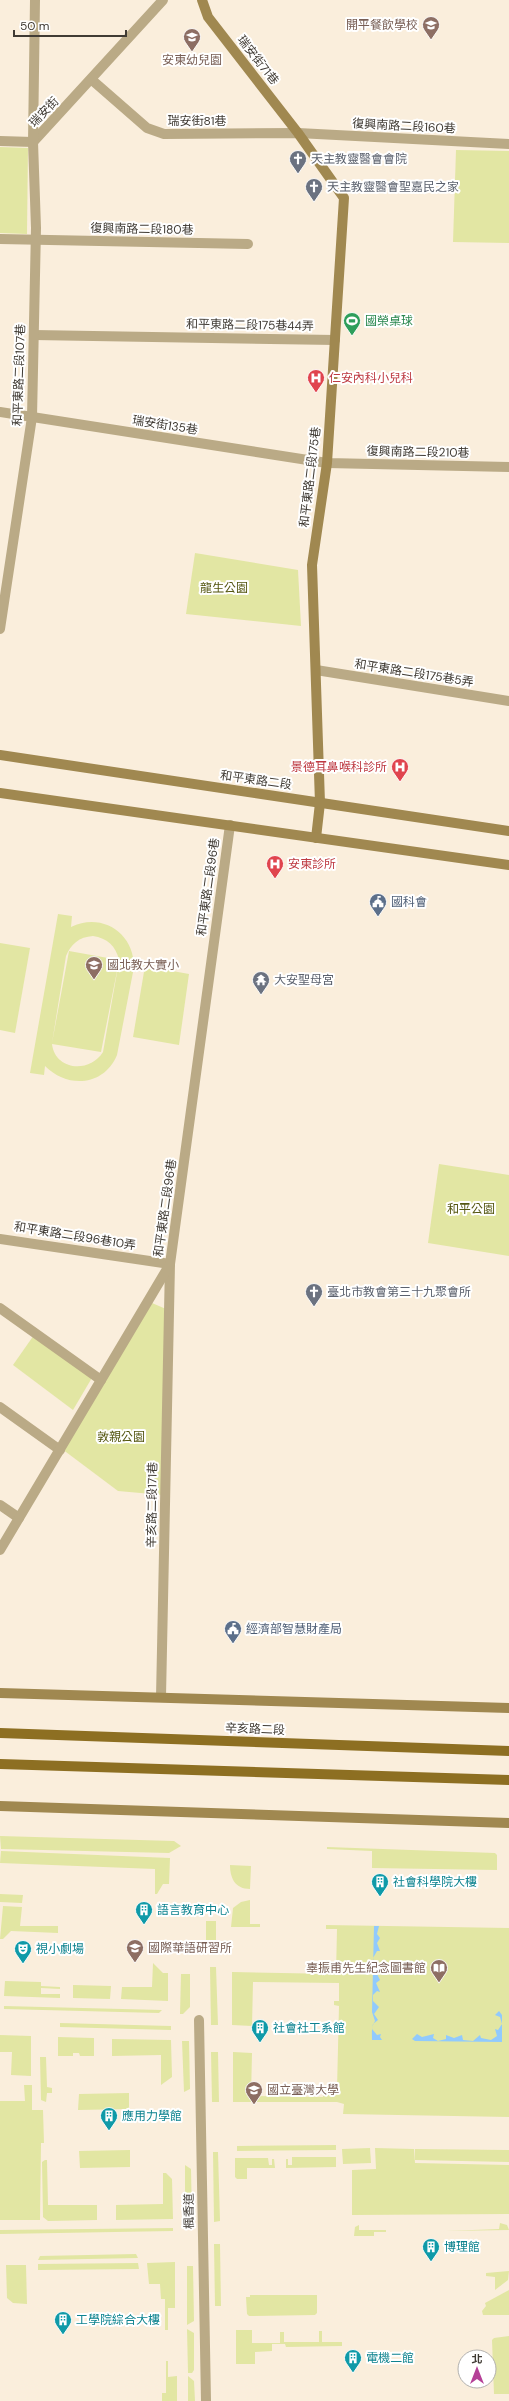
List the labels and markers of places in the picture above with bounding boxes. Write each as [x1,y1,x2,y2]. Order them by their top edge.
school or university icon: 開平餐飲學校 [421,15,441,40]
place label: 開平餐飲學校 [346,17,418,33]
school or university icon: 安東幼兒園 [182,27,202,52]
place label: 安東幼兒園 [162,52,222,68]
church icon: 天主教靈醫會會院 [288,149,308,174]
place label: 天主教靈醫會會院 [311,151,407,167]
church icon: 天主教靈醫會聖嘉民之家 [304,177,324,202]
place label: 天主教靈醫會聖嘉民之家 [327,179,459,195]
sports icon: 國榮桌球 [342,311,362,336]
place label: 國榮桌球 [365,313,413,329]
hospital icon: 仁安內科小兒科 [306,368,326,393]
place label: 仁安內科小兒科 [329,370,413,386]
hospital icon: 景德耳鼻喉科診所 [390,757,410,782]
place label: 景德耳鼻喉科診所 [291,759,387,775]
hospital icon: 安東診所 [265,854,285,879]
place label: 安東診所 [288,856,336,872]
public building icon: 國科會 [368,892,388,917]
place label: 國科會 [391,894,427,910]
school or university icon: 國北教大實小 [84,955,104,980]
place label: 國北教大實小 [107,957,179,973]
temple icon: 大安聖母宮 [251,970,271,995]
place label: 大安聖母宮 [274,972,334,988]
church icon: 臺北市教會第三十九聚會所 [304,1282,324,1307]
place label: 臺北市教會第三十九聚會所 [327,1284,471,1300]
public building icon: 經濟部智慧財產局 [223,1619,243,1644]
place label: 經濟部智慧財產局 [246,1621,342,1637]
building icon: 社會科學院大樓 [370,1872,390,1897]
place label: 社會科學院大樓 [393,1874,477,1890]
building icon: 語言教育中心 [134,1900,154,1925]
place label: 語言教育中心 [157,1902,229,1918]
school or university icon: 國際華語研習所 [125,1938,145,1963]
theatre icon: 視小劇場 [13,1939,33,1964]
place label: 國際華語研習所 [148,1940,232,1956]
place label: 視小劇場 [36,1941,84,1957]
library icon: 辜振甫先生紀念圖書館 [429,1958,449,1983]
place label: 辜振甫先生紀念圖書館 [306,1960,426,1976]
building icon: 社會社工系館 [250,2018,270,2043]
place label: 社會社工系館 [273,2020,345,2036]
school or university icon: 國立臺灣大學 [244,2080,264,2105]
place label: 國立臺灣大學 [267,2082,339,2098]
building icon: 應用力學館 [99,2106,119,2131]
place label: 應用力學館 [122,2108,182,2124]
building icon: 博理館 [421,2237,441,2262]
place label: 博理館 [444,2239,480,2255]
building icon: 工學院綜合大樓 [53,2310,73,2335]
place label: 工學院綜合大樓 [76,2312,160,2328]
building icon: 電機二館 [343,2348,363,2373]
place label: 電機二館 [366,2350,414,2366]

